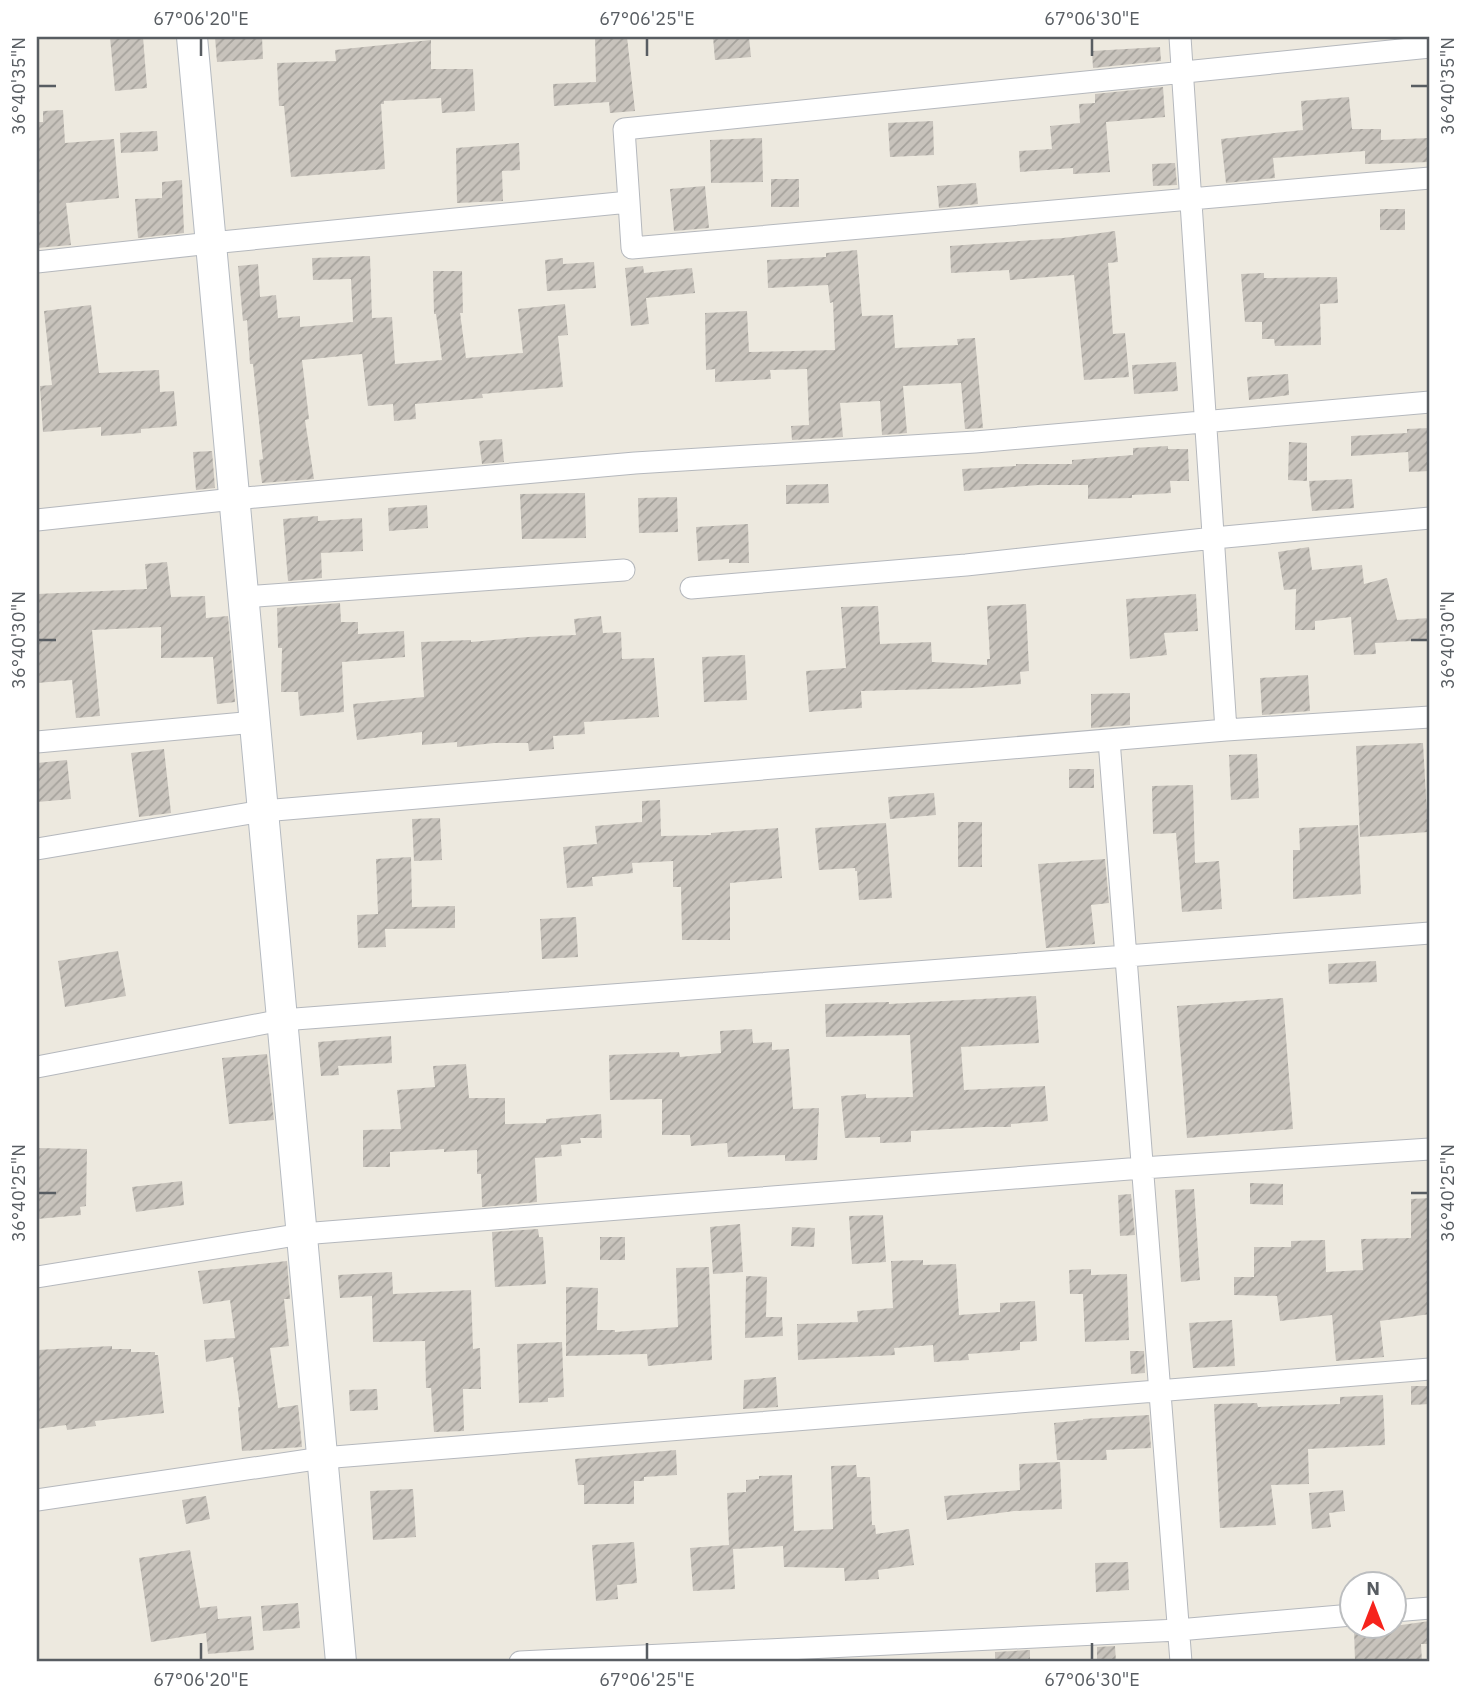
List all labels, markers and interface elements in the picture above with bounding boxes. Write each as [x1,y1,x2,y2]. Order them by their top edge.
text: 67°06'20"E [153,7,249,30]
text: 67°06'25"E [599,7,695,30]
text: 67°06'30"E [1044,7,1140,30]
text: 36°40'35"N [7,37,30,135]
text: 36°40'35"N [1436,37,1459,135]
text: 36°40'30"N [7,591,30,689]
text: 36°40'30"N [1436,591,1459,689]
text: 36°40'25"N [7,1144,30,1242]
text: 36°40'25"N [1436,1144,1459,1242]
north arrow [1338,1570,1408,1640]
text: N [1366,1576,1380,1600]
text: 67°06'20"E [153,1668,249,1691]
text: 67°06'25"E [599,1668,695,1691]
text: 67°06'30"E [1044,1668,1140,1691]

